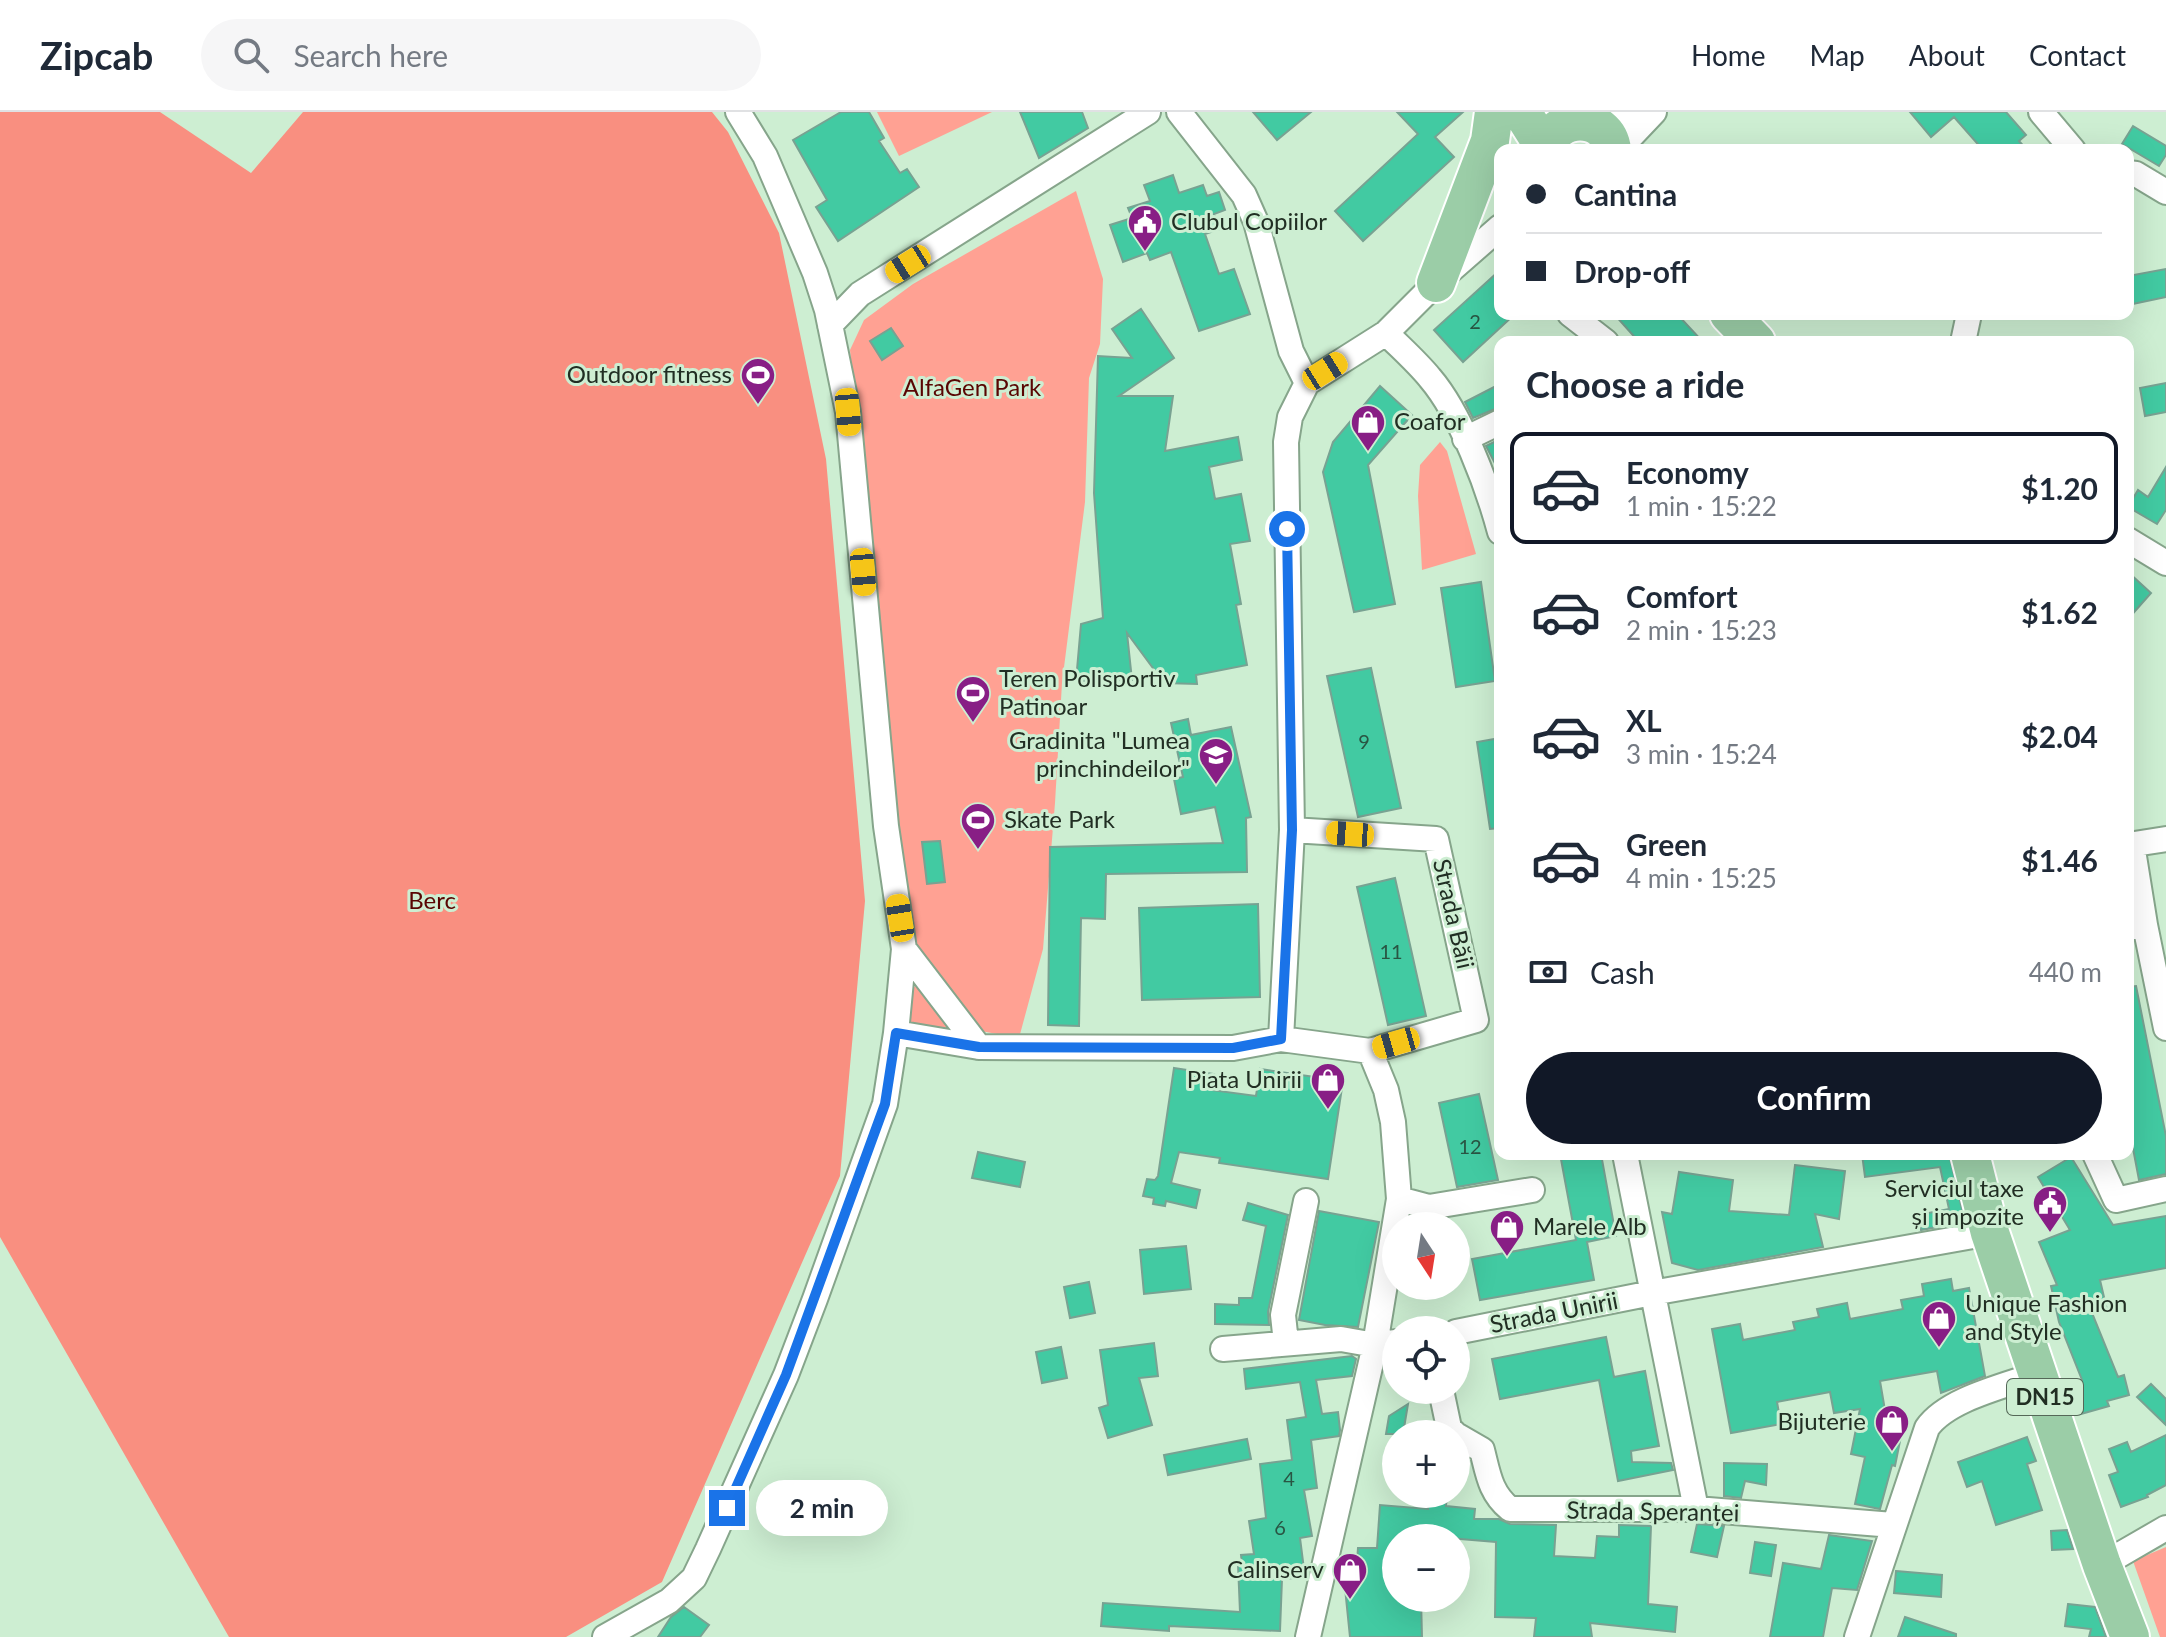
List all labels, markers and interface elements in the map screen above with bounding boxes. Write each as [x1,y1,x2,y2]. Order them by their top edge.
search box [201,19,761,91]
text: Zipcab [40,32,153,78]
icon: search [229,33,273,77]
text: Search here [293,37,448,73]
text: Home [1691,38,1766,72]
text: Map [1810,38,1865,72]
text: About [1909,38,1985,72]
text: Contact [2029,38,2126,72]
text: Cantina [1574,176,1677,212]
public building icon: Clubul Copiilor [1126,203,1164,253]
place label: Clubul Copiilor [1171,206,1327,235]
car [881,241,935,287]
text: Drop-off [1574,253,1690,289]
house number: 2 [1469,309,1481,333]
car [1298,348,1352,394]
sports icon: Outdoor fitness [739,356,777,406]
place label: Outdoor fitness [567,359,732,388]
text: Choose a ride [1526,362,1745,406]
park label: AlfaGen Park [903,372,1042,401]
car [834,387,862,437]
shop icon: Coafor [1349,403,1387,453]
place label: Coafor [1394,406,1466,435]
icon: car [1530,452,1602,524]
text: Economy [1626,454,1749,490]
text: $1.20 [2021,470,2098,506]
text: 1 min · 15:22 [1626,490,1777,522]
route start [1269,511,1305,547]
car [849,547,877,597]
icon: car [1530,576,1602,648]
text: Comfort [1626,578,1738,614]
text: $1.62 [2021,594,2098,630]
text: 2 min · 15:23 [1626,614,1777,646]
place label: Teren Polisportiv Patinoar [999,663,1176,720]
sports icon: Teren Polisportiv Patinoar [954,674,992,724]
icon: car [1530,700,1602,772]
text: XL [1626,702,1662,738]
text: $2.04 [2021,718,2098,754]
place label: Gradinita "Lumea princhindeilor" [1009,725,1190,782]
house number: 9 [1358,729,1370,753]
school or university icon: Gradinita "Lumea princhindeilor" [1197,736,1235,786]
text: 3 min · 15:24 [1626,738,1777,770]
sports icon: Skate Park [959,801,997,851]
place label: Skate Park [1004,804,1116,833]
car [1325,820,1375,848]
icon: car [1530,824,1602,896]
text: Green [1626,826,1707,862]
text: $1.46 [2021,842,2098,878]
street label: Strada Băii [1428,856,1481,971]
text: 4 min · 15:25 [1626,862,1777,894]
park label: Berc [408,885,456,914]
car [884,892,916,944]
house number: 11 [1379,939,1403,963]
icon: cash [1526,950,1570,994]
text: Cash [1590,954,1655,990]
text: 440 m [2029,956,2102,988]
car [1370,1025,1422,1061]
button: Confirm [1526,1052,2102,1144]
shop icon: Piata Unirii [1309,1061,1347,1111]
place label: Piata Unirii [1187,1064,1302,1093]
house number: 12 [1458,1134,1482,1158]
place label: Serviciul taxe și impozite [1884,1173,2024,1230]
public building icon: Serviciul taxe și impozite [2031,1184,2069,1234]
shop icon: Marele Alb [1488,1208,1526,1258]
place label: Marele Alb [1533,1211,1647,1240]
north arrow [1382,1212,1470,1300]
map controls [1382,1212,1470,1612]
street label: Strada Unirii [1487,1285,1620,1338]
place label: Unique Fashion and Style [1965,1288,2127,1345]
shop icon: Unique Fashion and Style [1920,1299,1958,1349]
button: locate [1382,1316,1470,1404]
road number: DN15 [2007,1379,2083,1415]
shop icon: Bijuterie [1873,1403,1911,1453]
place label: Bijuterie [1777,1406,1866,1435]
button: + [1382,1420,1470,1508]
house number: 4 [1283,1466,1295,1490]
callout: 2 min [755,1480,887,1536]
route end [709,1490,745,1526]
text: 2 min [790,1492,854,1524]
street label: Strada Speranței [1566,1494,1740,1527]
house number: 6 [1274,1515,1286,1539]
button: − [1382,1524,1470,1612]
shop icon: Calinserv [1331,1551,1369,1601]
place label: Calinserv [1227,1554,1325,1583]

